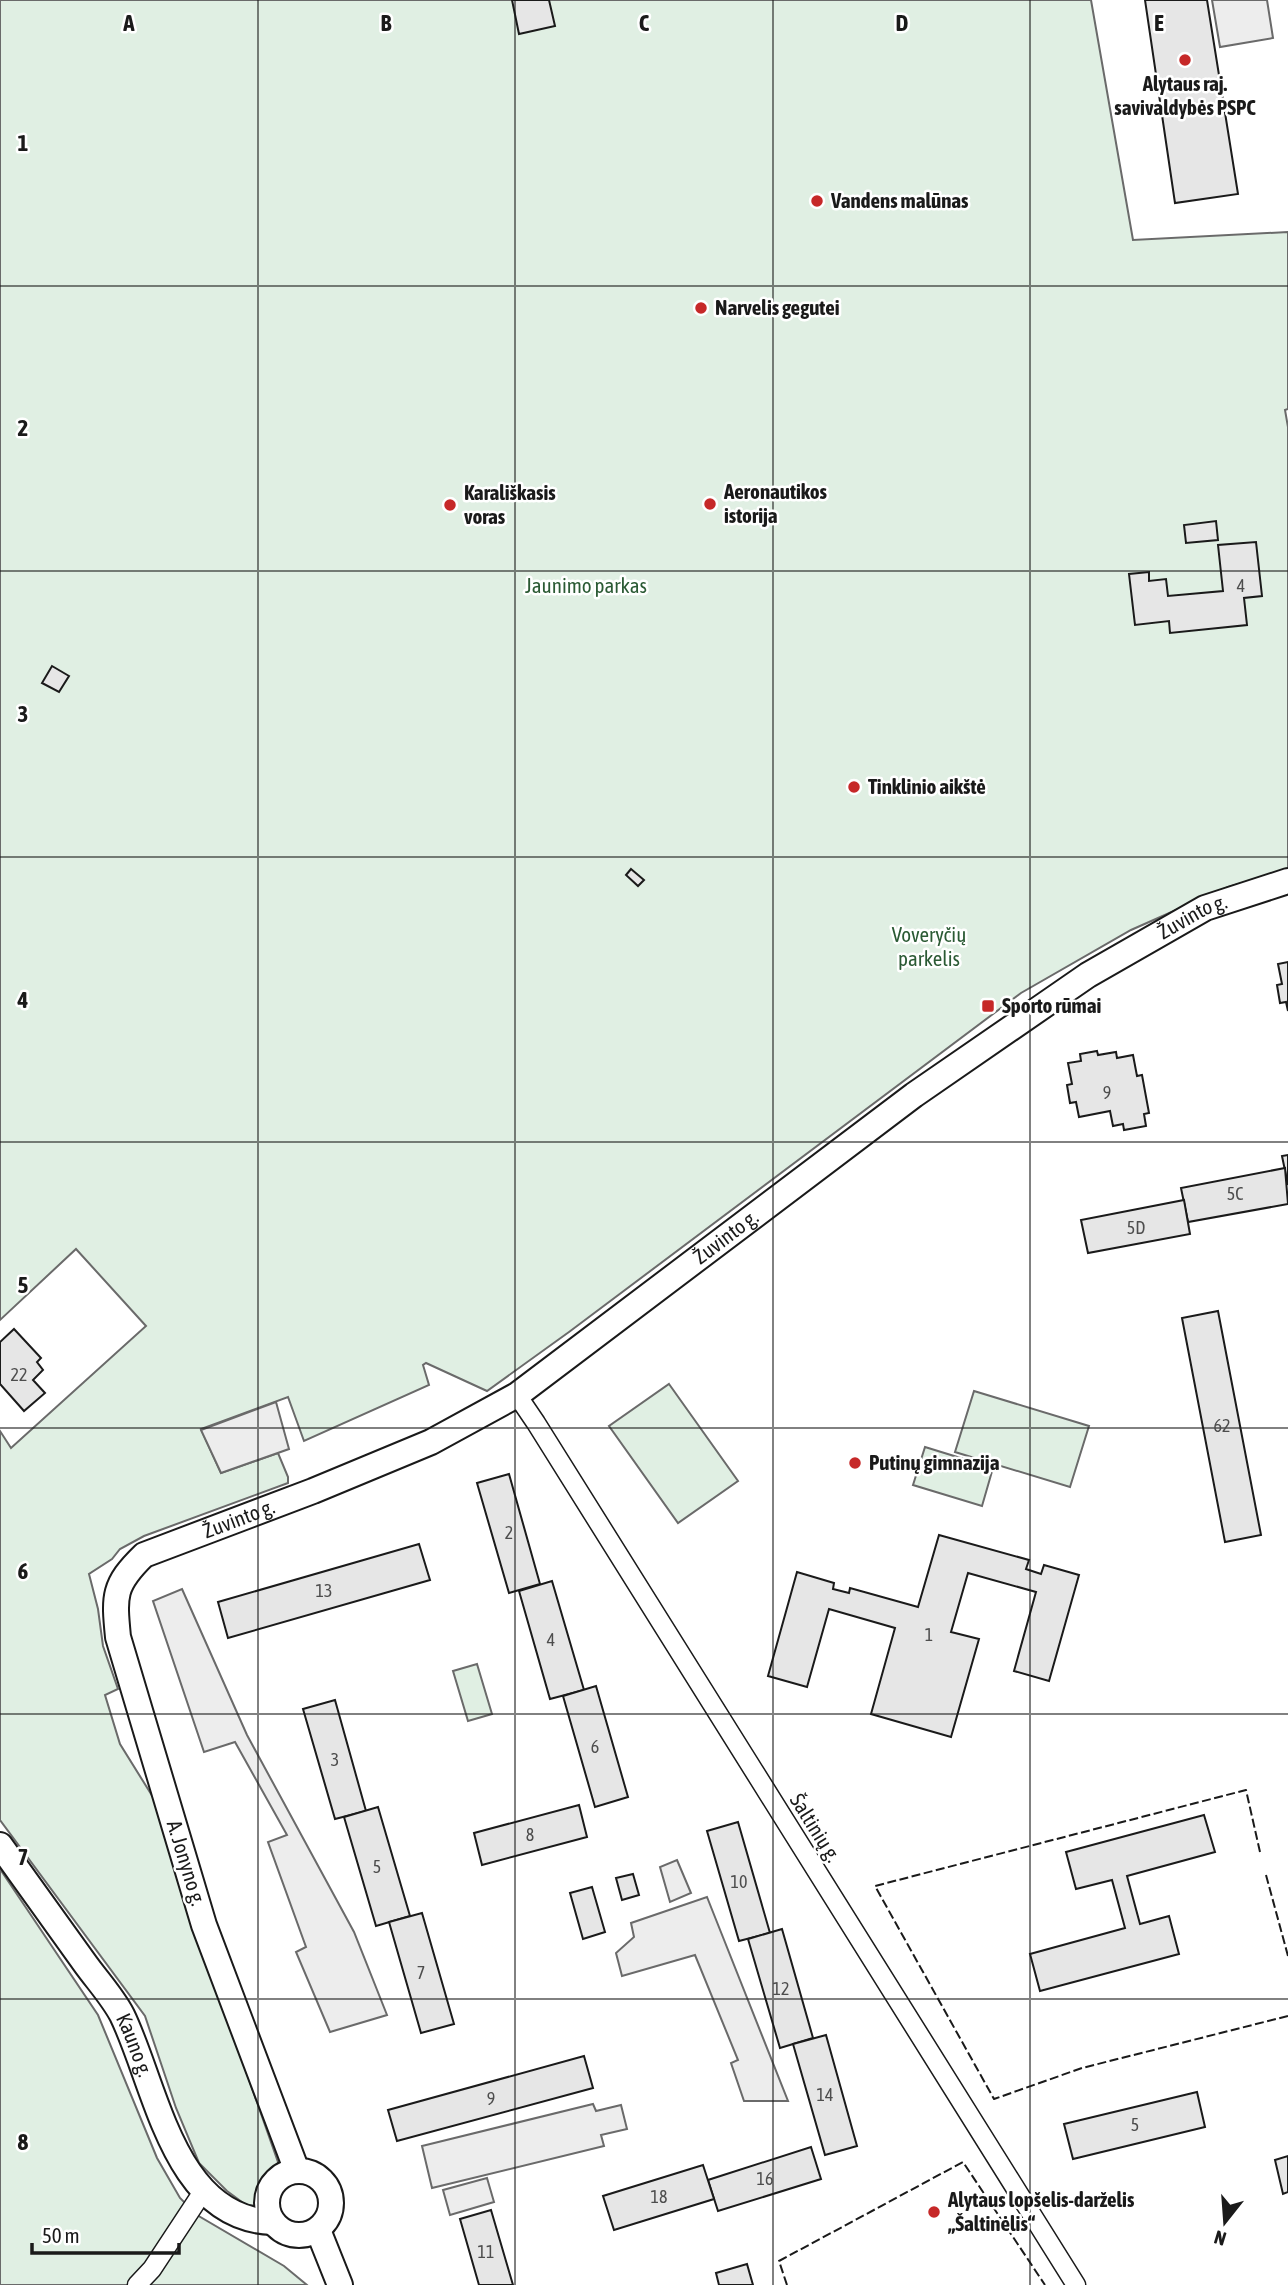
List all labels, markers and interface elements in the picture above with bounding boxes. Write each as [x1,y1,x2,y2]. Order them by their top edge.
text: A [122,10,135,36]
text: B [381,10,392,36]
text: C [639,10,650,36]
text: D [896,10,909,36]
text: E [1154,10,1164,36]
marker: Alytaus raj. savivaldybės PSPC [1177,52,1193,68]
place label: Alytaus raj. savivaldybės PSPC [1114,71,1256,119]
text: 1 [18,130,29,156]
place label: Vandens malūnas [830,188,969,212]
marker: Vandens malūnas [809,193,825,209]
place label: Narvelis gegutei [715,295,840,319]
marker: Narvelis gegutei [693,300,709,316]
text: 2 [18,415,28,441]
place label: Aeronautikos istorija [723,479,828,527]
place label: Karališkasis voras [464,480,556,528]
marker: Aeronautikos istorija [702,496,718,512]
marker: Karališkasis voras [442,497,458,513]
park label: Jaunimo parkas [525,573,647,597]
house number: 4 [1237,575,1245,596]
text: 3 [18,701,28,727]
place label: Tinklinio aikštė [868,774,986,798]
marker: Tinklinio aikštė [846,779,862,795]
street label: Žuvinto g. [1153,889,1230,944]
park label: Voveryčių parkelis [892,922,966,970]
text: 4 [17,987,29,1013]
place label: Sporto rūmai [1002,993,1101,1017]
marker: Sporto rūmai [980,998,996,1014]
house number: 9 [1103,1082,1111,1103]
house number: 5C [1227,1183,1243,1204]
street label: Žuvinto g. [688,1204,762,1268]
house number: 5D [1127,1217,1145,1238]
text: 5 [18,1272,29,1298]
house number: 22 [11,1364,27,1385]
house number: 62 [1214,1415,1230,1436]
place label: Putinų gimnazija [869,1450,1000,1474]
marker: Putinų gimnazija [847,1455,863,1471]
street label: Žuvinto g. [199,1494,278,1543]
house number: 2 [505,1522,513,1543]
text: 6 [18,1558,29,1584]
house number: 13 [316,1580,332,1601]
house number: 1 [925,1624,933,1645]
house number: 4 [547,1629,555,1650]
house number: 6 [591,1736,599,1757]
house number: 3 [331,1749,339,1770]
street label: Šaltinių g. [786,1789,846,1866]
street label: A. Jonyno g. [163,1817,211,1908]
house number: 8 [526,1824,534,1845]
text: 7 [18,1844,28,1870]
house number: 5 [373,1856,381,1877]
house number: 10 [731,1871,747,1892]
house number: 7 [417,1962,425,1983]
house number: 12 [773,1978,789,1999]
street label: Kauno g. [112,2009,158,2080]
house number: 14 [817,2084,833,2105]
house number: 9 [487,2088,495,2109]
house number: 5 [1131,2114,1139,2135]
text: 8 [18,2129,29,2155]
house number: 16 [757,2168,773,2189]
house number: 18 [651,2186,667,2207]
place label: Alytaus lopšelis-darželis „Šaltinėlis“ [947,2187,1135,2235]
north arrow [1190,2187,1260,2257]
marker: Alytaus lopšelis-darželis „Šaltinėlis“ [926,2204,942,2220]
scale bar [32,2212,178,2256]
text: 50 m [42,2223,80,2247]
text: N [1211,2226,1229,2250]
house number: 11 [478,2241,494,2262]

